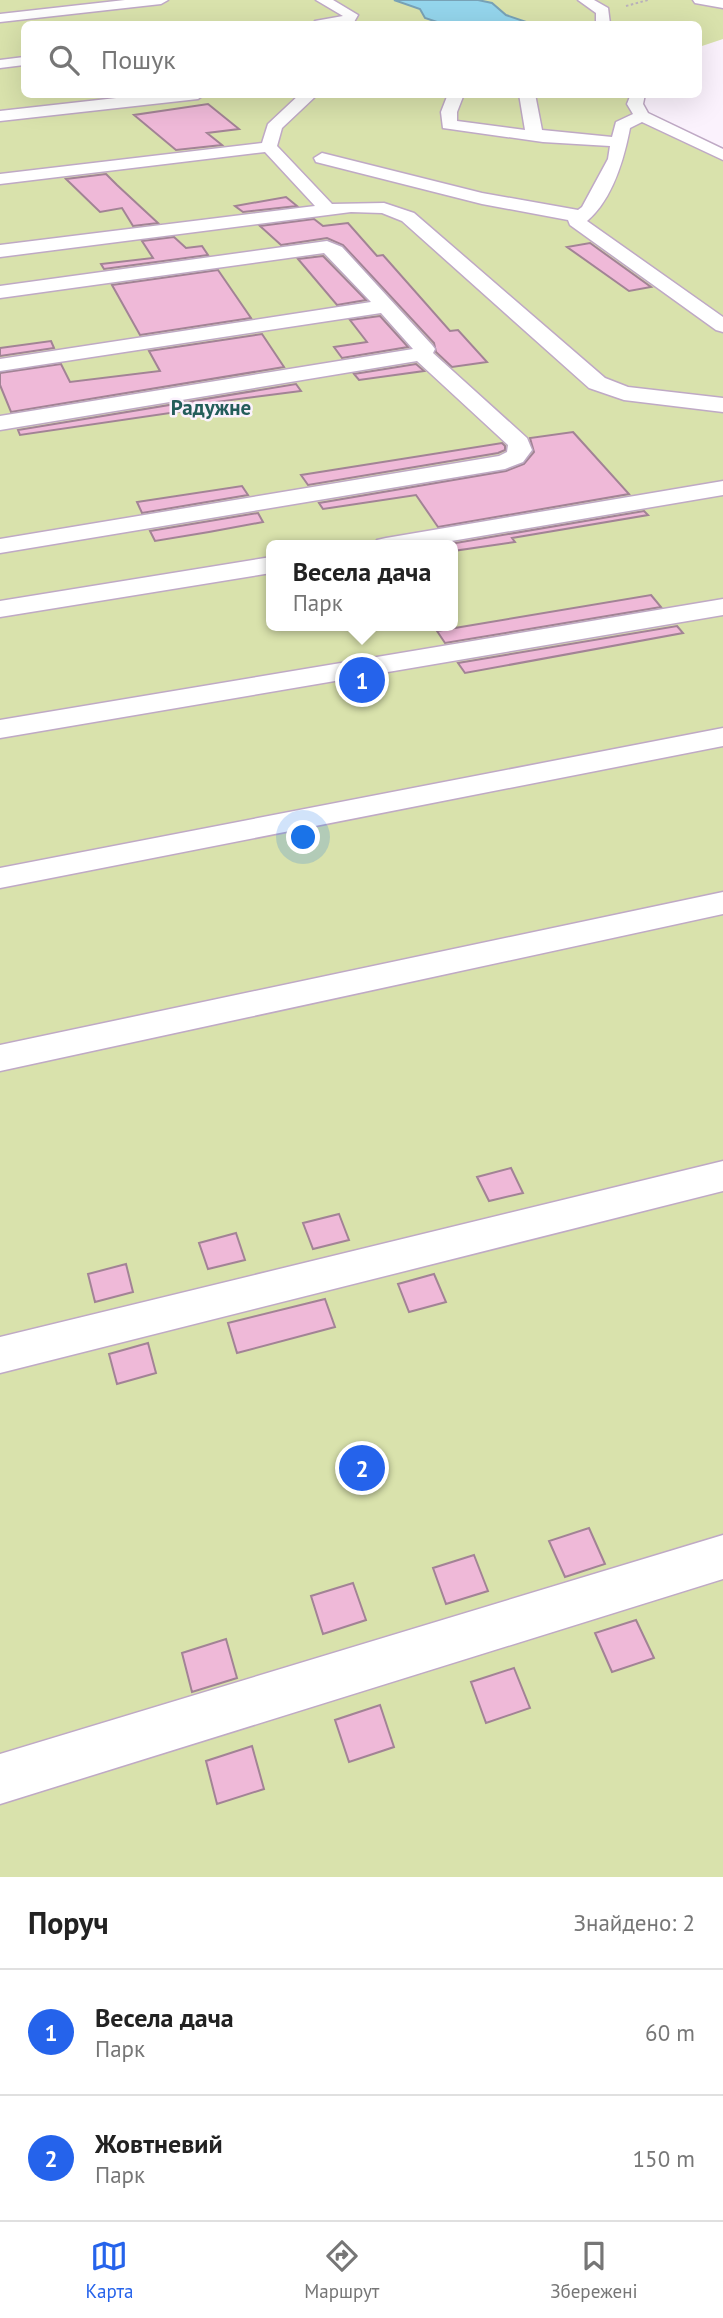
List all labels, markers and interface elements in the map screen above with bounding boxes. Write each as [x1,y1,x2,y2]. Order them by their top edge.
search box [21,21,702,98]
icon: search [45,41,83,79]
text: Пошук [101,43,176,76]
district label: Радужне [171,394,251,421]
popup [266,540,458,631]
text: Весела дача [293,555,431,588]
text: Парк [293,588,343,617]
pin: 1 [339,654,385,706]
your location [286,820,320,854]
pin: 2 [339,1442,385,1494]
text: Поруч [28,1903,109,1942]
text: Знайдено: 2 [574,1908,695,1937]
text: Весела дача [95,2001,234,2034]
text: 1 [44,2018,58,2047]
text: 60 m [645,2018,695,2047]
text: Парк [95,2034,145,2063]
text: Жовтневий [95,2127,223,2160]
text: 2 [44,2144,58,2173]
text: 150 m [633,2144,695,2173]
text: Парк [95,2160,145,2189]
tab: Карта [85,2237,133,2303]
tab: Маршрут [304,2237,379,2303]
tab: Збережені [550,2237,638,2303]

